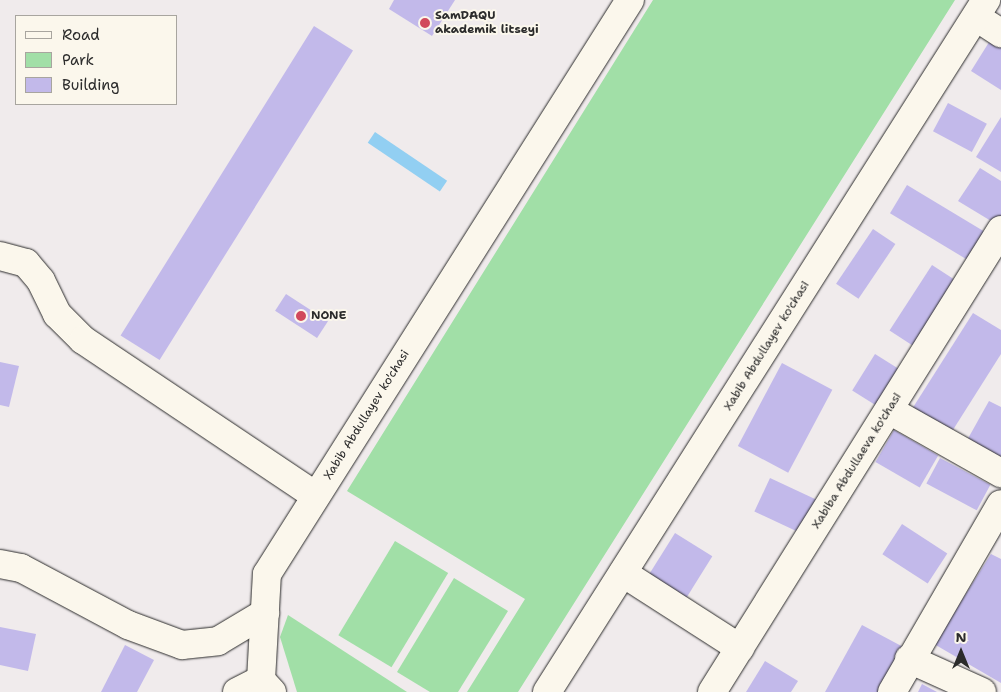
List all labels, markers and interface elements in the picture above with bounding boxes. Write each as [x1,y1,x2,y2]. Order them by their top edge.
place label: SamDAQU akademik litseyi [435,9,539,37]
legend [15,15,178,105]
marker: SamDAQU akademik litseyi [419,17,431,29]
text: Road [62,25,100,45]
text: Park [62,50,94,70]
text: Building [62,75,119,95]
street label: Xabib Abdullayev ko'chasi [721,279,813,413]
place label: NONE [311,309,346,323]
marker: NONE [295,310,307,322]
street label: Xabib Abdullayev ko'chasi [321,348,413,482]
street label: Xabiba Abdullaeva ko'chasi [809,390,905,532]
north arrow [936,627,986,677]
text: N [955,628,967,646]

